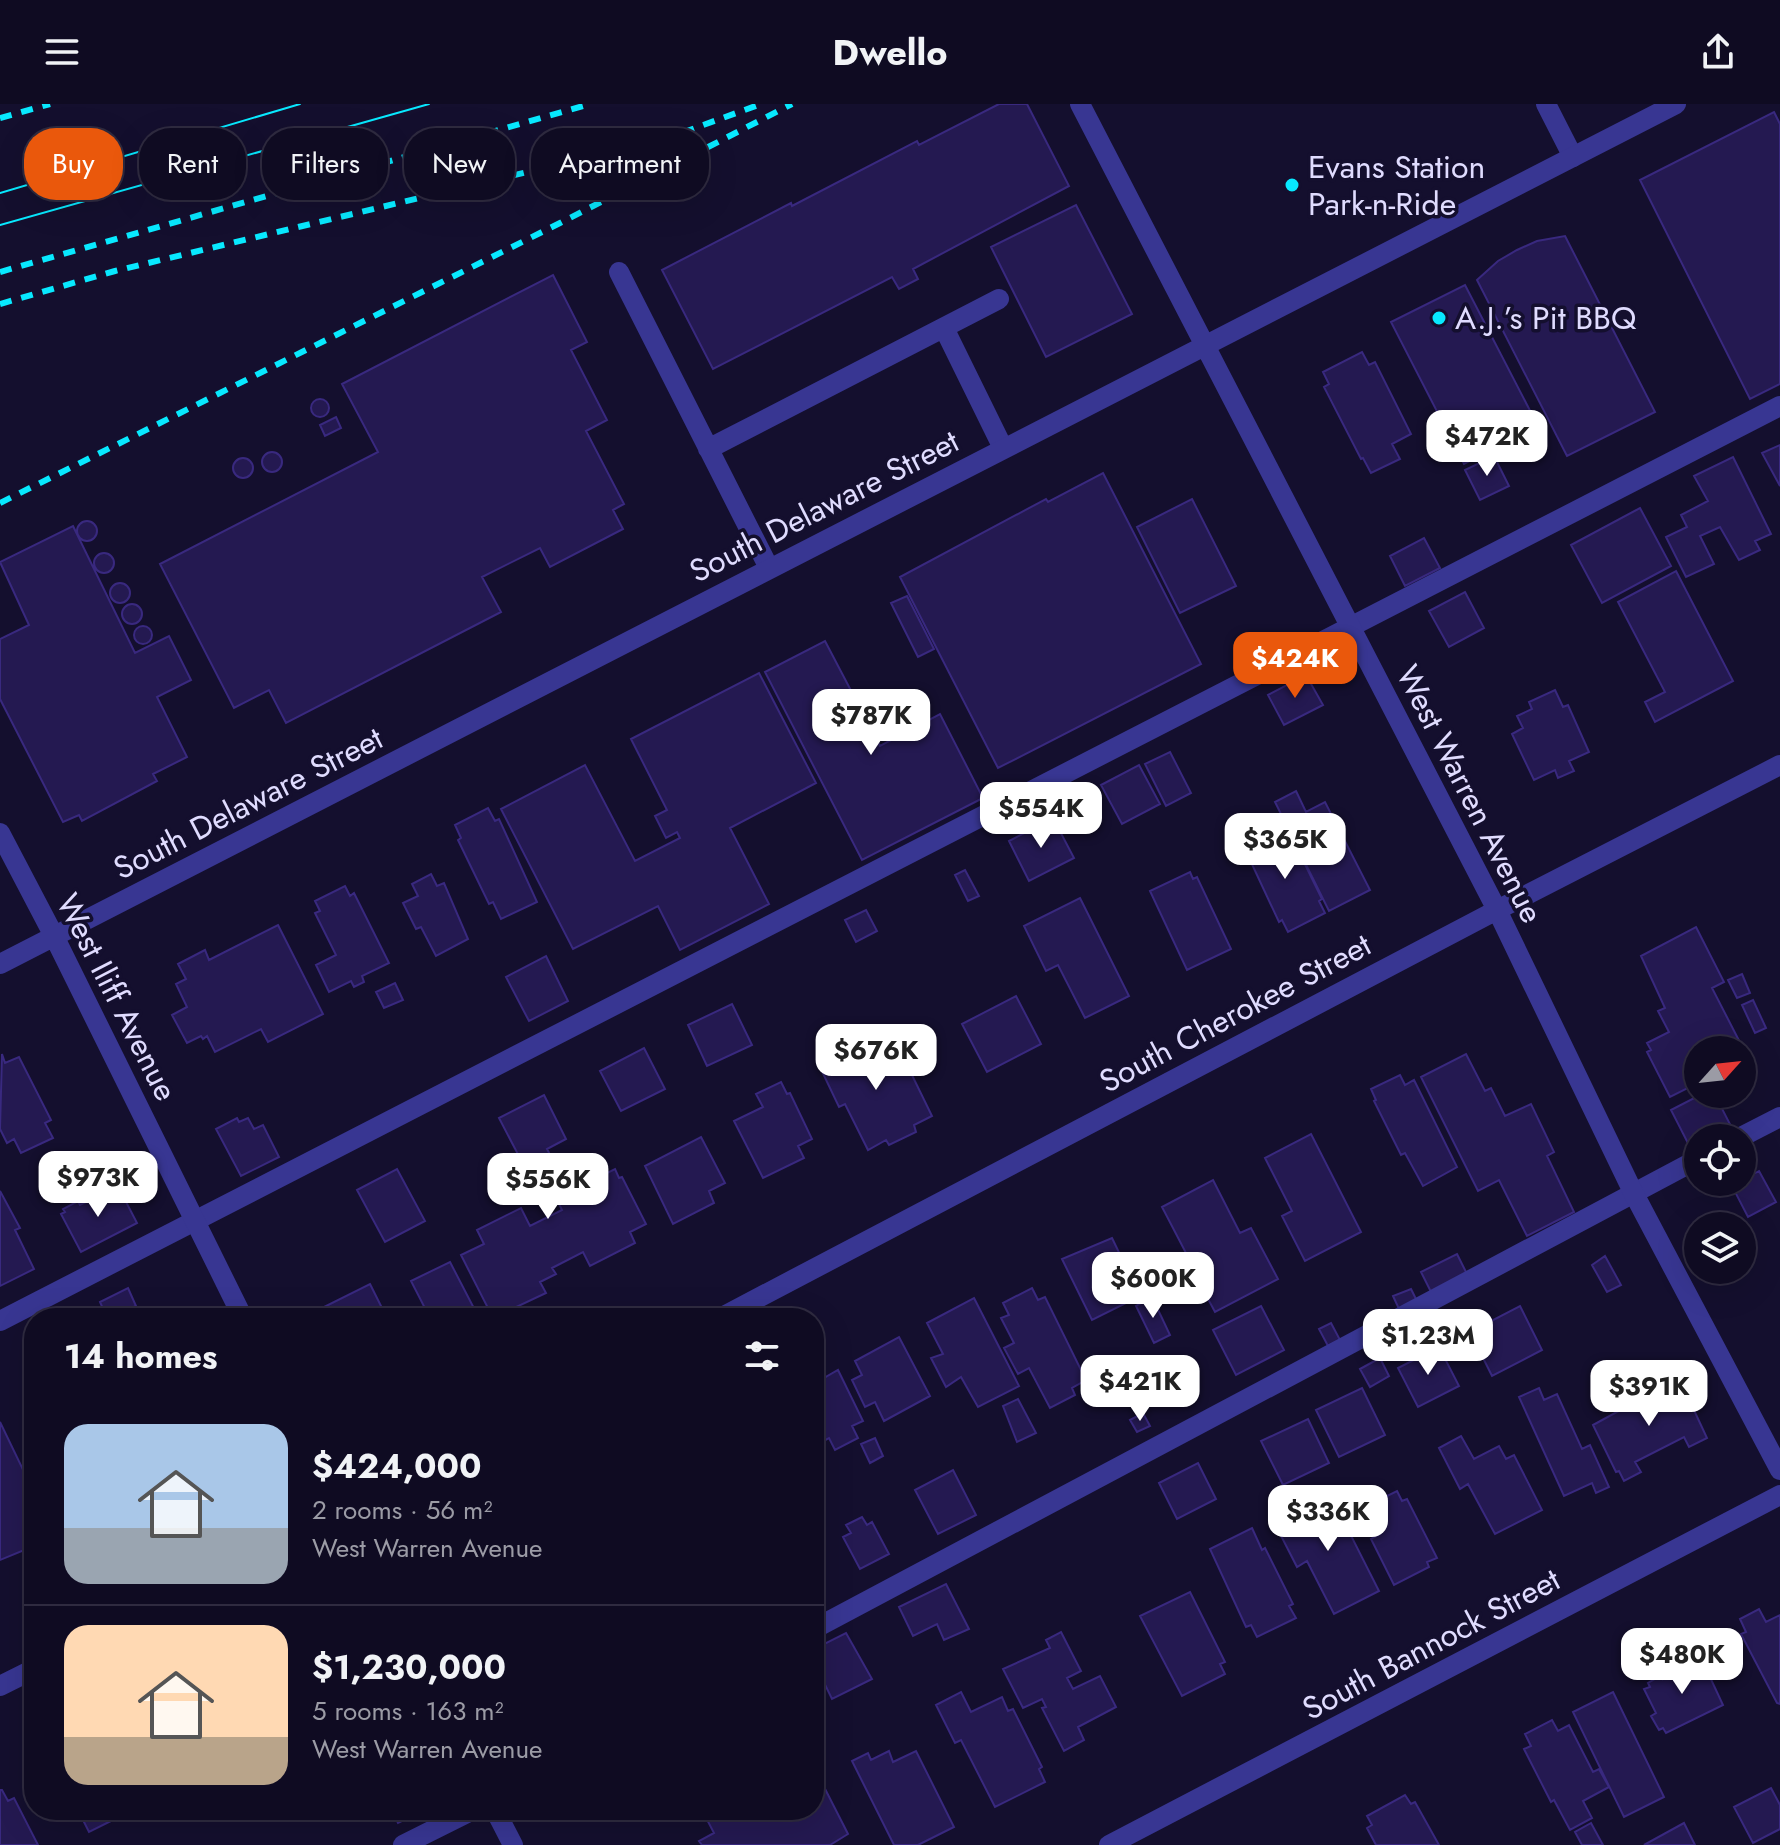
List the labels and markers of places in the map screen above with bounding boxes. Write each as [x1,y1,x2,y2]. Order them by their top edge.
place label: Evans Station Park-n-Ride [1308,144,1485,227]
marker: Evans Station Park-n-Ride [1283,176,1301,194]
place label: A.J.’s Pit BBQ [1455,295,1637,341]
marker: A.J.’s Pit BBQ [1430,309,1448,327]
pin: $472K [1431,410,1543,478]
pin: $424K [1239,632,1351,700]
pin: $787K [815,689,927,757]
pin: $554K [985,782,1097,850]
pin: $365K [1229,813,1341,881]
pin: $676K [820,1024,932,1092]
pin: $973K [42,1151,154,1219]
pin: $556K [492,1153,604,1221]
pin: $600K [1097,1252,1209,1320]
pin: $1.23M [1363,1309,1493,1377]
pin: $421K [1084,1355,1196,1423]
pin: $391K [1593,1360,1705,1428]
pin: $336K [1272,1485,1384,1553]
pin: $480K [1626,1628,1738,1696]

